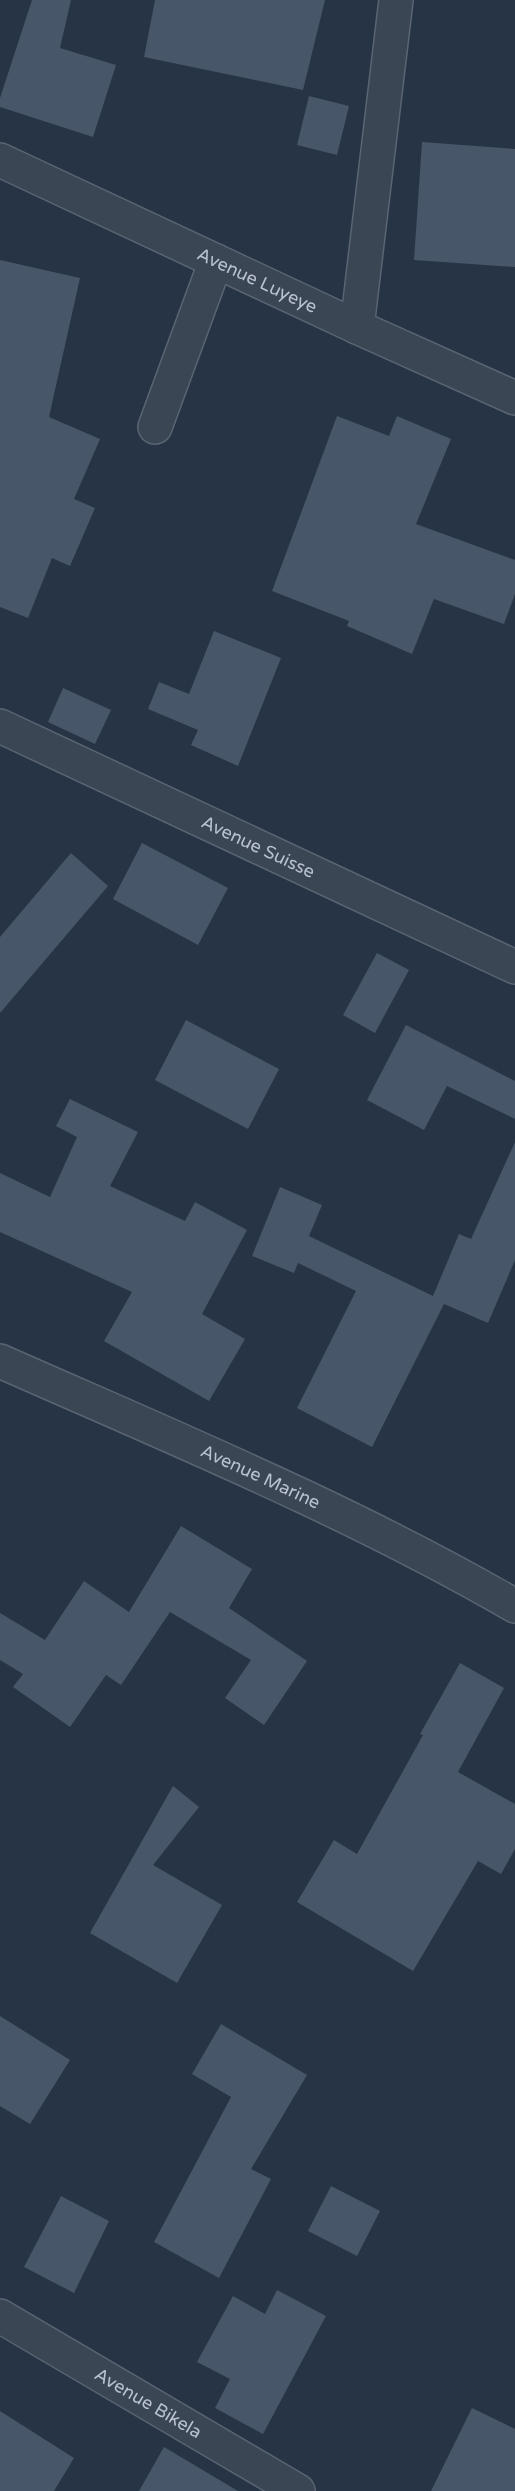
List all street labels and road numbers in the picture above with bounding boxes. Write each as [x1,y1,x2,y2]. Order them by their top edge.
street label: Avenue Luyeye [194,243,321,318]
street label: Avenue Suisse [198,811,319,883]
street label: Avenue Marine [197,1440,324,1514]
street label: Avenue Bikela [91,2363,206,2443]

